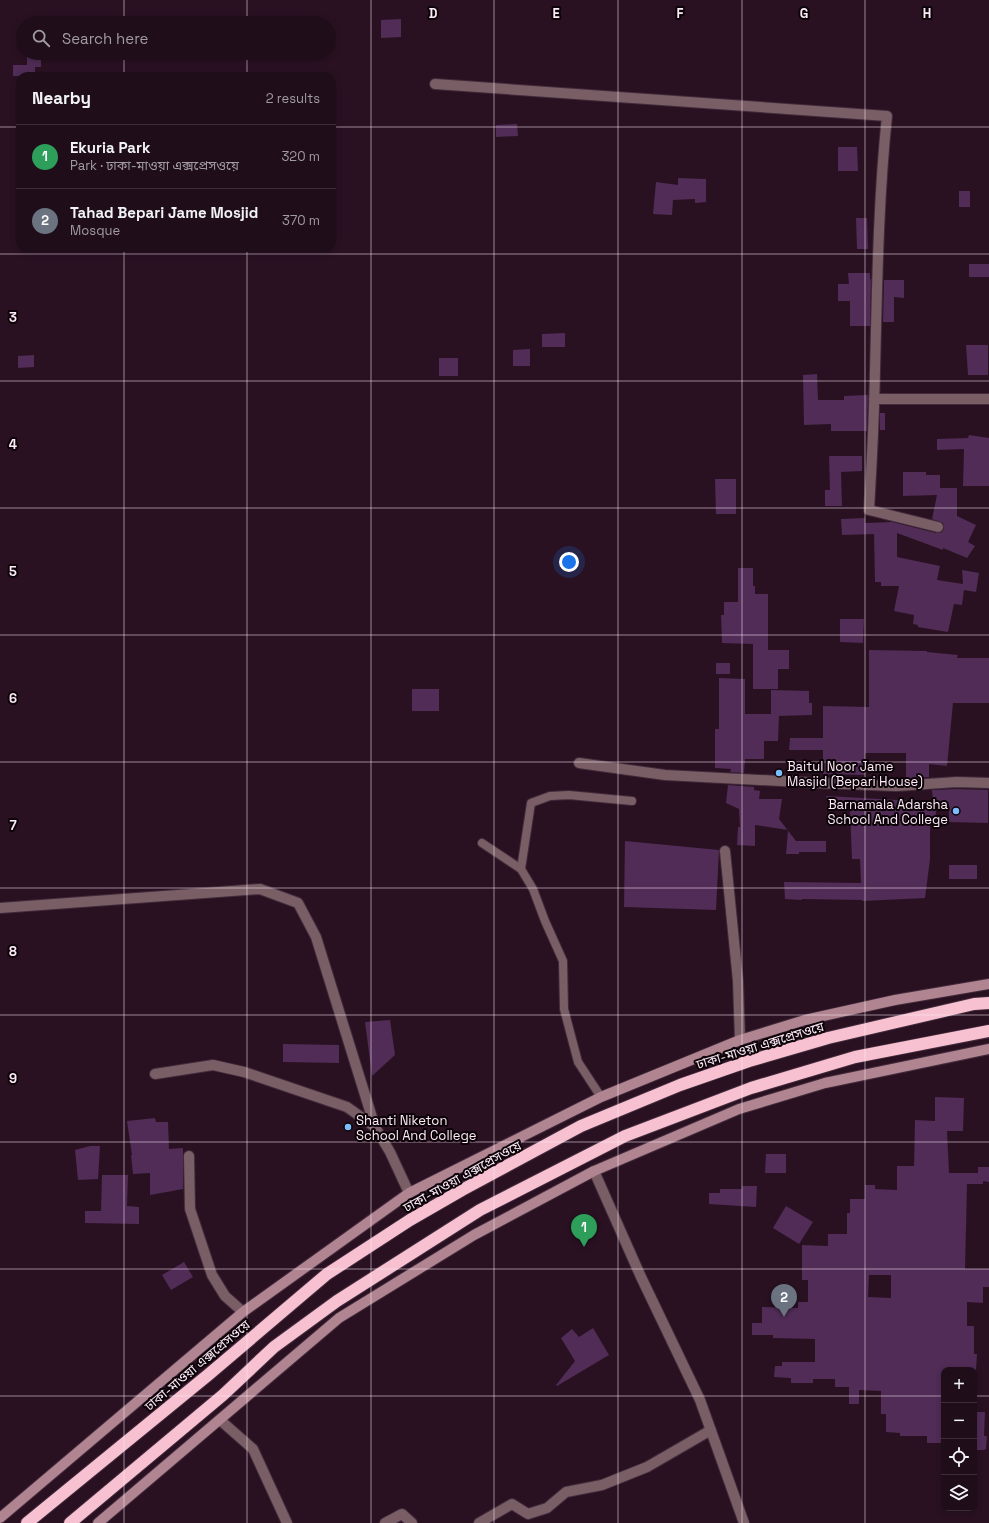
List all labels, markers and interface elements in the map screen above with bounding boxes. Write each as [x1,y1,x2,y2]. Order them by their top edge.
text: D [429,5,438,22]
text: E [552,5,560,22]
text: F [677,5,684,22]
text: G [800,5,808,22]
text: H [923,5,931,22]
search box [16,16,336,60]
icon: search [30,27,52,49]
text: Search here [62,29,148,48]
text: Nearby [32,87,91,109]
text: 2 results [266,90,320,107]
text: Ekuria Park [70,138,150,157]
text: 1 [42,148,48,165]
text: 320 m [281,148,320,165]
text: Park · ঢাকা-মাওয়া এক্সপ্রেসওয়ে [70,157,239,174]
text: Tahad Bepari Jame Mosjid [70,203,258,222]
text: 2 [41,212,49,229]
text: 370 m [282,212,320,229]
text: Mosque [70,222,120,239]
text: 3 [9,309,17,326]
text: 4 [9,436,17,453]
your location [559,552,579,572]
text: 5 [9,563,17,580]
text: 6 [9,690,17,707]
place label: Baitul Noor Jame Masjid (Bepari House) [787,758,923,790]
marker: Baitul Noor Jame Masjid (Bepari House) [774,768,784,778]
place label: Barnamala Adarsha School And College [828,796,949,828]
marker: Barnamala Adarsha School And College [951,806,961,816]
text: 7 [9,817,17,834]
text: 8 [9,943,17,960]
street label: ঢাকা-মাওয়া এক্সপ্রেসওয়ে [693,1018,827,1073]
text: 9 [9,1070,17,1087]
place label: Shanti Niketon School And College [356,1112,477,1144]
marker: Shanti Niketon School And College [343,1122,353,1132]
street label: ঢাকা-মাওয়া এক্সপ্রেসওয়ে [399,1136,525,1217]
pin: 1 [571,1214,597,1247]
pin: 2 [771,1284,797,1317]
street label: ঢাকা-মাওয়া এক্সপ্রেসওয়ে [140,1316,254,1415]
map controls [941,1367,977,1511]
button: + [941,1367,977,1403]
button: − [941,1403,977,1439]
button: locate [941,1439,977,1475]
button: layers [941,1475,977,1511]

